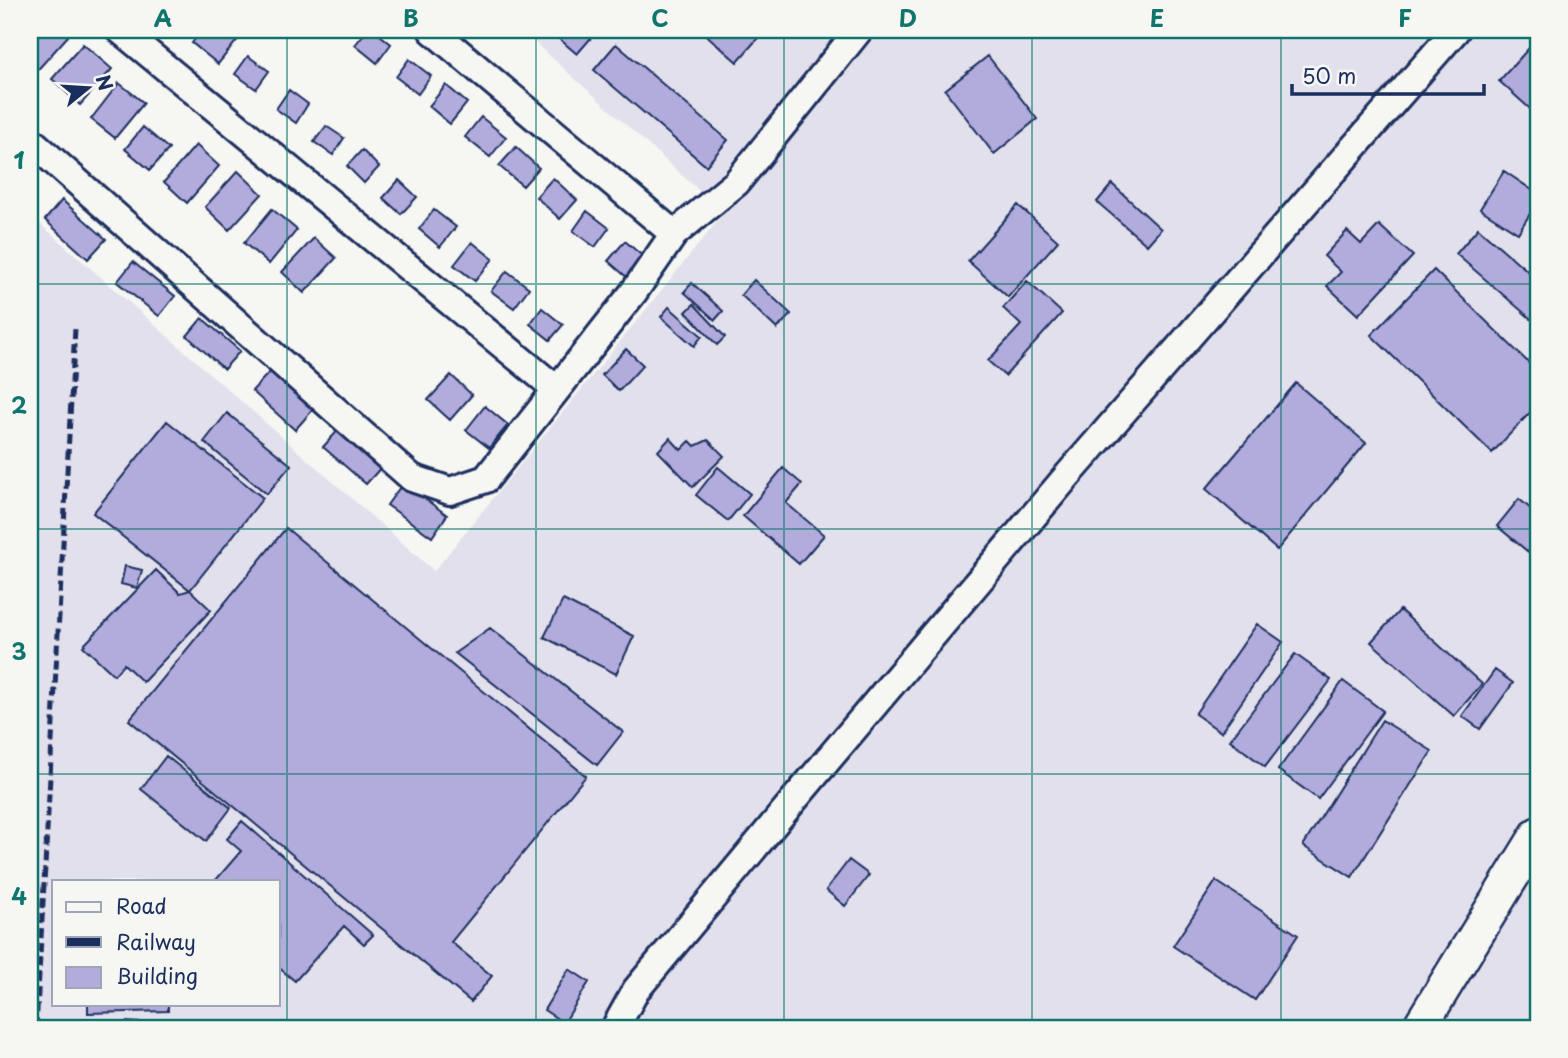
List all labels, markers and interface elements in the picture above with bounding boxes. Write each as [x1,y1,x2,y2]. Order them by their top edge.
text: A [154,0,172,35]
text: B [403,0,419,35]
text: C [651,0,669,35]
text: D [899,0,917,35]
text: E [1150,0,1164,35]
text: F [1398,0,1412,35]
north arrow [52,52,122,122]
scale bar [1292,52,1484,96]
text: 50 m [1302,59,1356,91]
text: N [89,71,121,94]
text: 1 [14,142,25,177]
text: 2 [11,387,27,422]
text: 3 [11,633,27,668]
text: 4 [11,878,27,913]
legend [52,880,280,1006]
text: Road [116,889,167,921]
text: Railway [116,925,196,957]
text: Building [116,959,198,991]

